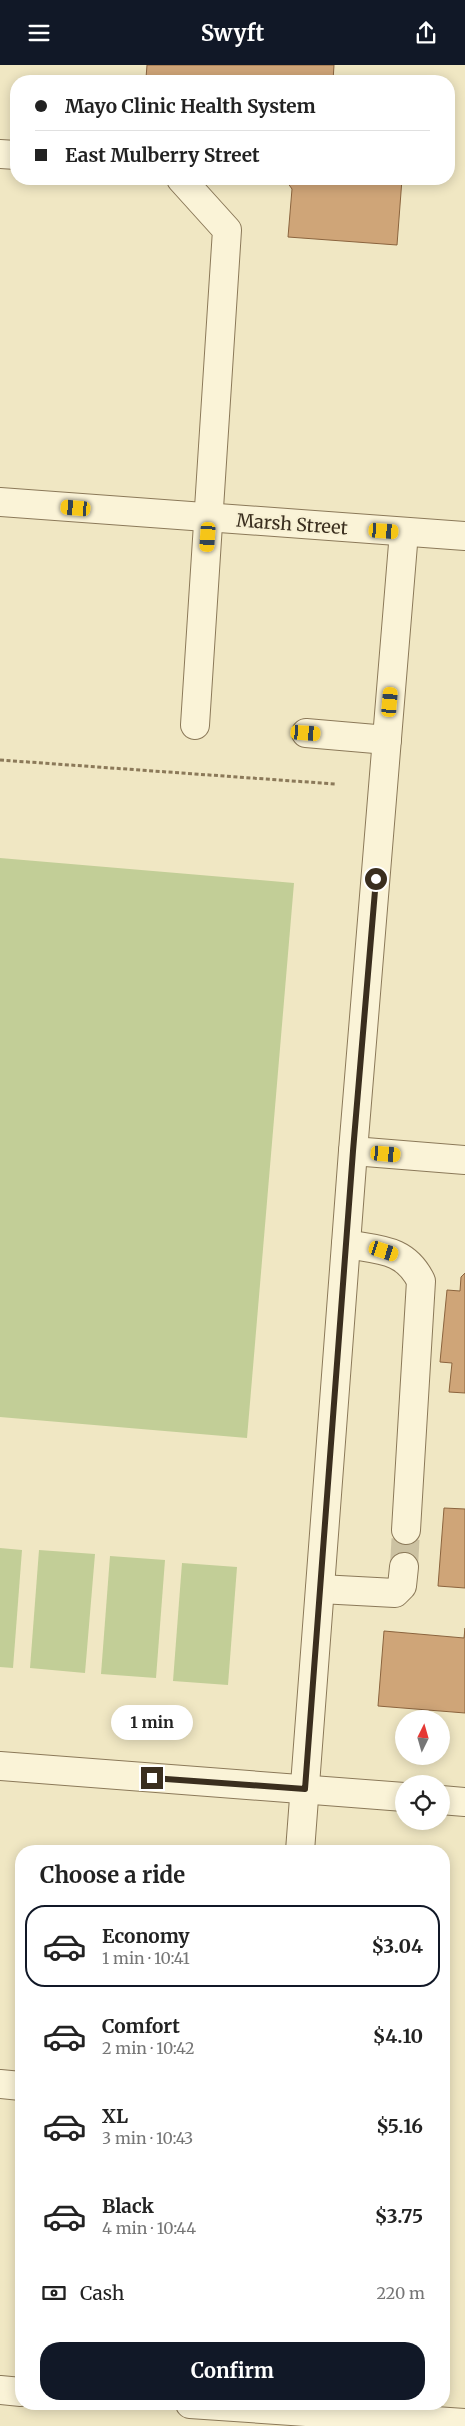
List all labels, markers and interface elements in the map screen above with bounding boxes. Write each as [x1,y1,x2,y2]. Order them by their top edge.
icon: menu [25,19,53,47]
text: Swyft [201,19,264,47]
icon: share [412,19,440,47]
text: Mayo Clinic Health System [65,94,316,118]
text: East Mulberry Street [65,143,260,167]
car [60,499,91,517]
street label: Marsh Street [236,509,348,539]
car [199,522,216,552]
car [368,522,399,540]
car [381,686,398,718]
car [290,724,321,742]
route start [365,868,387,890]
car [370,1145,401,1163]
car [367,1239,400,1263]
callout: 1 min [111,1705,193,1741]
north arrow [395,1710,450,1765]
map controls [395,1710,450,1830]
text: 1 min [130,1712,174,1732]
route end [141,1767,163,1789]
button: locate [395,1775,450,1830]
text: Choose a ride [40,1861,185,1889]
icon: car [42,1924,87,1969]
text: Economy [102,1924,190,1948]
text: $3.04 [371,1934,423,1958]
text: 1 min · 10:41 [102,1948,190,1968]
icon: car [42,2014,87,2059]
text: Comfort [102,2014,180,2038]
text: $4.10 [373,2024,423,2048]
text: 2 min · 10:42 [102,2038,195,2058]
icon: car [42,2104,87,2149]
text: XL [102,2104,128,2128]
text: $5.16 [376,2114,423,2138]
text: 3 min · 10:43 [102,2128,193,2148]
icon: car [42,2194,87,2239]
text: Black [102,2194,154,2218]
text: $3.75 [375,2204,423,2228]
text: 4 min · 10:44 [102,2218,196,2238]
icon: cash [40,2279,68,2307]
text: Cash [80,2281,124,2305]
text: 220 m [377,2283,425,2303]
button: Confirm [40,2342,425,2400]

